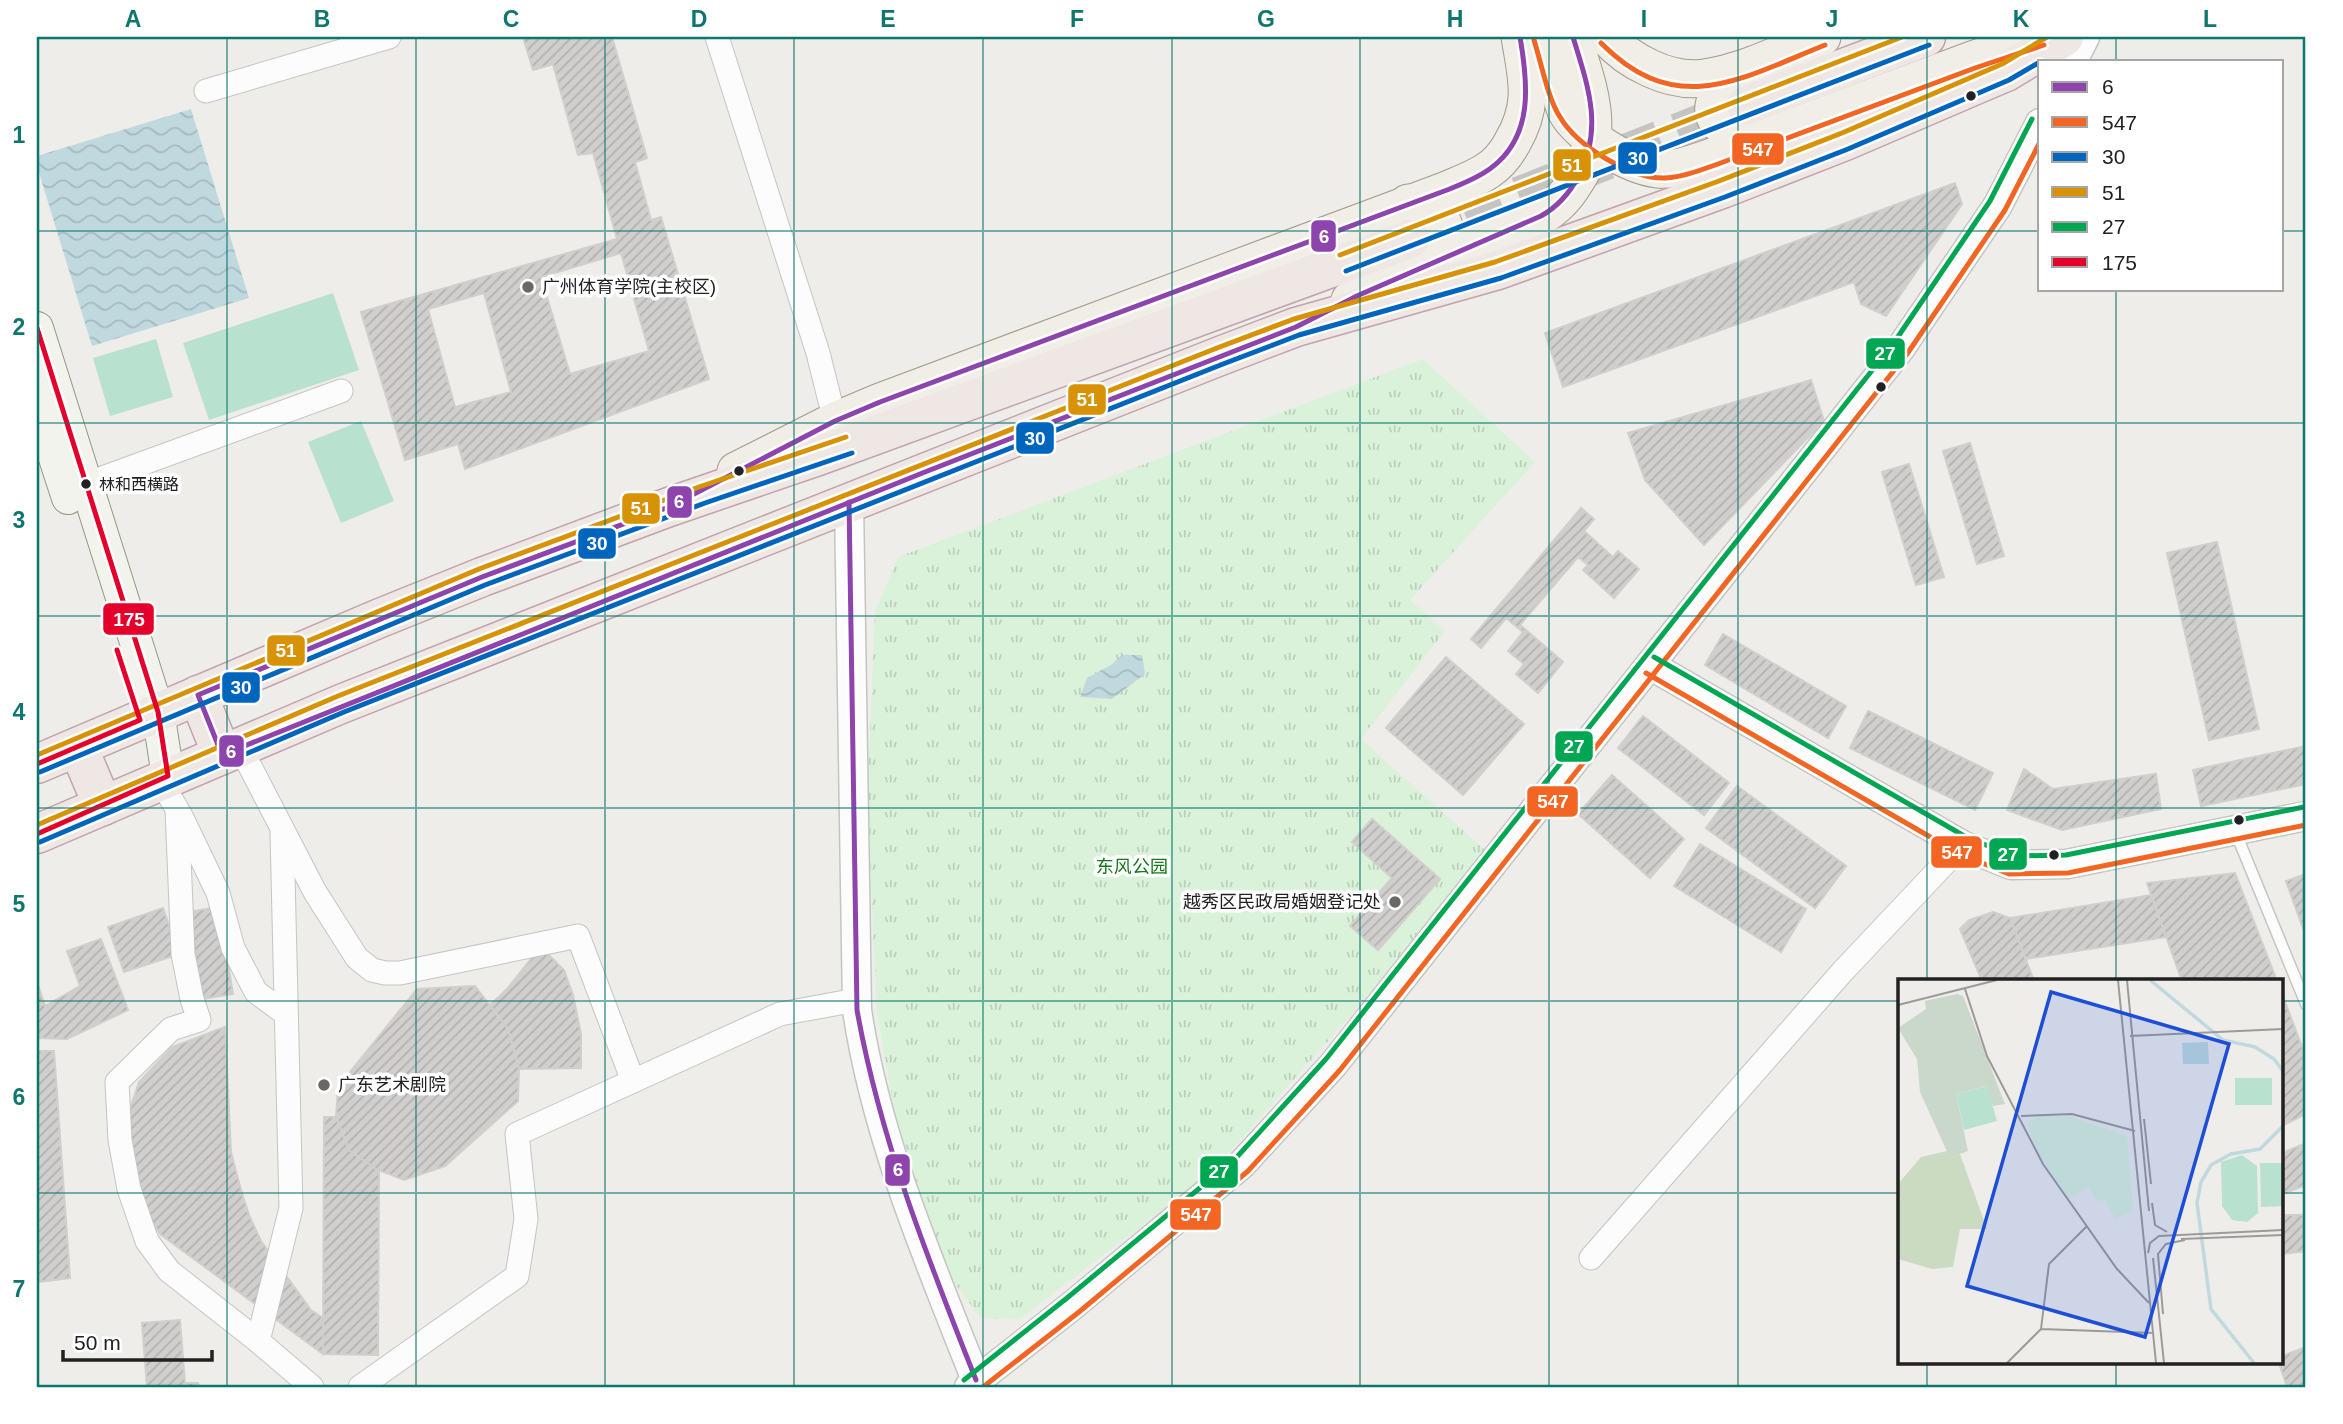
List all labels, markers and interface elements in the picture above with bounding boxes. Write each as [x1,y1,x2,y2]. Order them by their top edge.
text: A [125,6,141,32]
text: B [314,6,330,32]
text: C [503,6,519,32]
text: D [691,6,707,32]
text: E [880,6,896,32]
text: F [1070,6,1084,32]
text: G [1257,6,1275,32]
text: H [1447,6,1463,32]
text: I [1641,6,1647,32]
text: J [1826,6,1838,32]
text: K [2013,6,2030,32]
text: L [2203,6,2217,32]
legend [2038,60,2284,290]
text: 6 [2102,75,2114,98]
unlabelled marker [1964,89,1978,103]
text: 547 [2102,111,2137,134]
text: 1 [13,122,26,148]
line badge: 547 [1731,132,1785,166]
text: 547 [1742,139,1774,160]
line badge: 30 [1617,141,1658,175]
text: 30 [2102,145,2125,168]
line badge: 51 [1552,148,1592,182]
text: 30 [1627,148,1649,169]
text: 51 [1561,155,1583,176]
text: 51 [2102,181,2125,204]
text: 27 [2102,215,2125,238]
line badge: 6 [1310,219,1337,253]
text: 6 [1319,226,1329,247]
text: 175 [2102,251,2137,274]
place label: 广州体育学院(主校区) [542,277,716,297]
marker: 广州体育学院(主校区) [520,279,536,295]
text: 2 [13,314,25,340]
line badge: 27 [1865,337,1906,370]
text: 27 [1874,343,1896,364]
unlabelled marker [1874,380,1888,394]
line badge: 51 [1067,383,1107,416]
text: 51 [1076,389,1098,410]
line badge: 30 [1015,421,1055,455]
text: 30 [1024,428,1046,449]
unlabelled marker [732,464,746,478]
place label: 林和西横路 [99,476,179,493]
marker: 林和西横路 [79,477,93,491]
line badge: 6 [666,485,693,519]
text: 6 [674,491,684,512]
line badge: 51 [621,492,661,525]
text: 51 [630,498,652,519]
text: 3 [13,507,25,533]
line badge: 30 [577,527,617,560]
text: 30 [586,533,608,554]
line badge: 175 [102,602,155,636]
text: 175 [113,609,145,630]
line badge: 51 [266,634,306,667]
text: 51 [275,640,297,661]
line badge: 30 [221,671,261,704]
text: 30 [230,677,252,698]
text: 4 [13,699,26,725]
line badge: 27 [1554,730,1594,763]
line badge: 6 [218,734,245,768]
text: 27 [1563,736,1585,757]
text: 6 [226,741,236,762]
line badge: 547 [1526,785,1579,818]
text: 547 [1537,791,1569,812]
unlabelled marker [2232,813,2246,827]
line badge: 547 [1930,835,1983,869]
line badge: 27 [1988,837,2028,871]
text: 547 [1941,842,1973,863]
text: 27 [1997,844,2019,865]
unlabelled marker [2047,848,2061,862]
park label: 东风公园 [1096,857,1168,877]
text: 5 [13,891,26,917]
place label: 越秀区民政局婚姻登记处 [1183,892,1381,912]
marker: 越秀区民政局婚姻登记处 [1387,894,1403,910]
inset map [1898,979,2284,1364]
place label: 广东艺术剧院 [338,1075,446,1095]
marker: 广东艺术剧院 [316,1077,332,1093]
text: 6 [13,1084,25,1110]
line badge: 6 [884,1153,911,1187]
line badge: 27 [1199,1155,1239,1189]
text: 6 [893,1159,903,1180]
text: 27 [1208,1161,1230,1182]
line badge: 547 [1169,1198,1222,1231]
text: 547 [1180,1204,1212,1225]
text: 7 [13,1276,25,1302]
scale bar [63,1319,212,1363]
text: 50 m [74,1331,121,1354]

